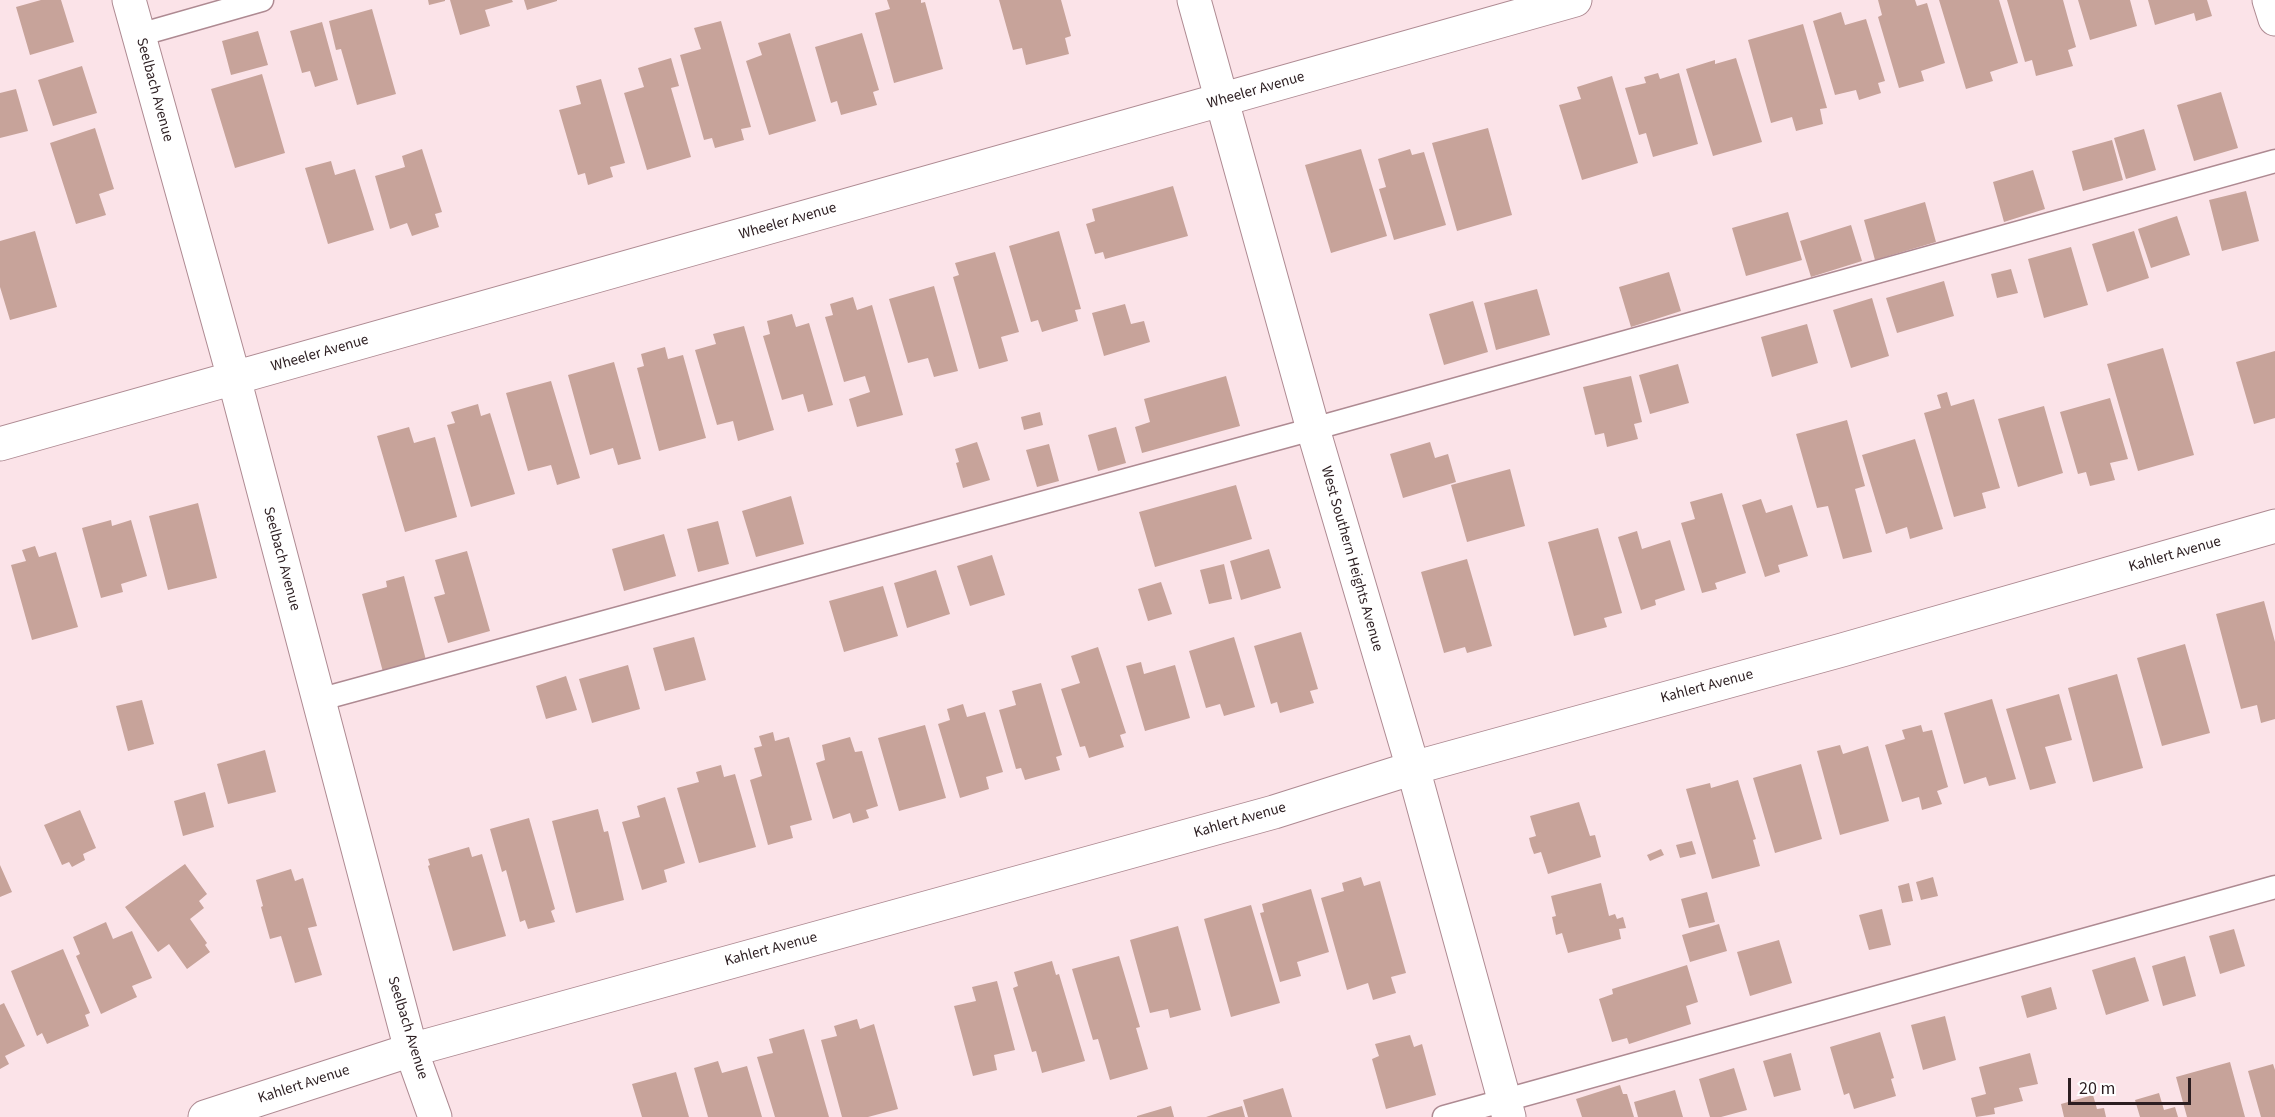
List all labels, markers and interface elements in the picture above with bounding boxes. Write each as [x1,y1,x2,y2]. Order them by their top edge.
street label: Seelbach Avenue [132,36,176,144]
street label: Wheeler Avenue [1205,68,1307,114]
street label: Wheeler Avenue [737,199,839,245]
street label: Wheeler Avenue [269,331,371,377]
street label: West Southern Heights Avenue [1316,464,1386,654]
street label: Seelbach Avenue [259,505,303,613]
street label: Kahlert Avenue [2127,533,2223,577]
street label: Kahlert Avenue [1659,666,1755,708]
street label: Kahlert Avenue [1192,799,1288,843]
street label: Kahlert Avenue [723,929,819,971]
street label: Seelbach Avenue [383,974,431,1082]
street label: Kahlert Avenue [256,1062,352,1108]
scale bar [2071,1066,2194,1104]
text: 20 m [2079,1076,2115,1101]

